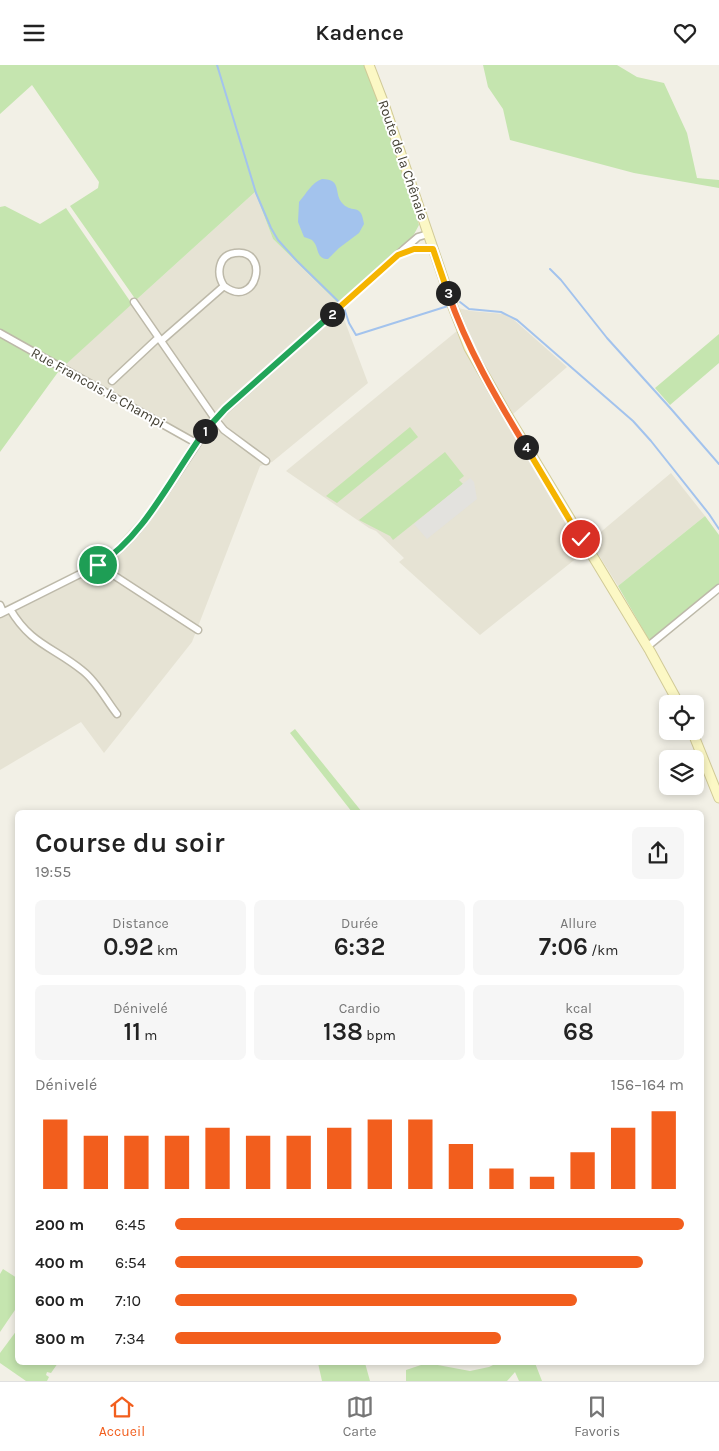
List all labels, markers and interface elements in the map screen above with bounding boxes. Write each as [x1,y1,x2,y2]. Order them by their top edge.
icon: menu [20,19,48,47]
icon: heart [671,19,699,47]
text: Kadence [315,20,404,46]
street label: Route de la Chênaie [374,98,432,222]
pin: 3 [436,281,460,305]
text: 3 [444,285,453,302]
pin: 2 [320,301,344,327]
text: 2 [328,306,337,323]
street label: Rue Francois le Champi [28,344,168,432]
pin: 1 [192,419,218,443]
text: 1 [203,423,208,440]
pin: 4 [514,435,538,459]
text: 4 [522,439,531,456]
pin [560,518,602,560]
icon: check [567,525,595,553]
pin [77,544,119,586]
icon: arrive [84,551,112,579]
map controls [659,695,704,795]
button: locate [659,695,704,740]
button: layers [659,750,704,795]
text: Course du soir [35,826,224,859]
button: share [632,827,684,879]
text: 19:55 [35,862,71,881]
text: Distance [112,915,169,932]
text: Durée [341,915,378,932]
text: Allure [560,915,597,932]
text: 0.92 [103,932,154,961]
text: 6:32 [334,932,385,961]
text: 7:06 [539,932,588,961]
text: km [154,942,178,959]
text: /km [588,942,618,959]
text: Dénivelé [113,1000,168,1017]
text: Cardio [339,1000,380,1017]
text: kcal [565,1000,592,1017]
text: 11 [124,1017,141,1046]
text: 138 [323,1017,363,1046]
text: 68 [563,1017,594,1046]
text: m [141,1027,157,1044]
text: bpm [363,1027,396,1044]
text: Dénivelé [35,1075,97,1094]
text: 156–164 m [611,1075,684,1094]
text: 200 m [35,1215,84,1234]
text: 6:45 [115,1215,146,1234]
text: 400 m [35,1253,84,1272]
text: 6:54 [115,1253,146,1272]
text: 600 m [35,1291,84,1310]
text: 7:10 [115,1291,141,1310]
text: 800 m [35,1329,85,1348]
text: 7:34 [115,1329,145,1348]
tab: Accueil [99,1393,145,1440]
tab: Carte [343,1393,377,1440]
tab: Favoris [574,1393,620,1440]

